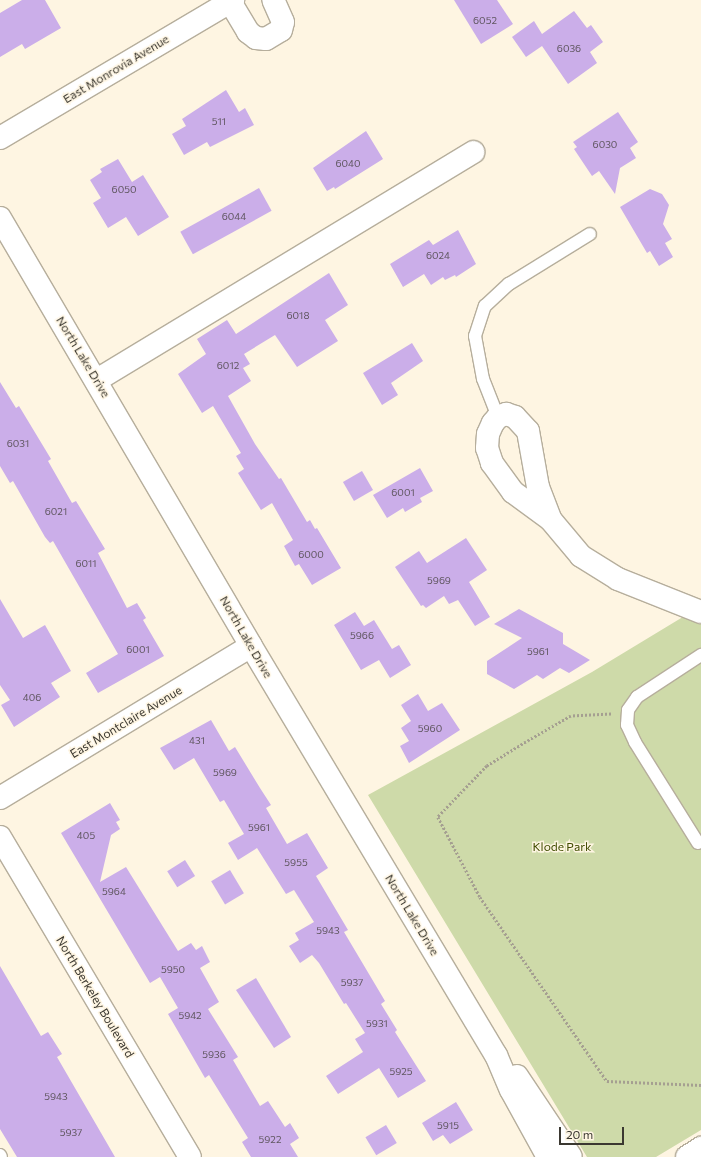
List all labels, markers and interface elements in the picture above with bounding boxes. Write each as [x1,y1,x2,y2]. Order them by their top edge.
house number: 6052 [473,15,497,27]
street label: East Monrovia Avenue [60,32,172,106]
house number: 6036 [557,43,581,55]
house number: 511 [212,116,226,128]
house number: 6030 [593,139,617,151]
house number: 6040 [335,158,361,170]
house number: 6050 [112,184,136,196]
house number: 6044 [222,211,246,223]
house number: 6024 [426,250,450,262]
house number: 6018 [287,310,309,322]
street label: North Lake Drive [53,314,113,400]
house number: 6012 [217,360,239,372]
house number: 6031 [7,438,29,450]
house number: 6001 [391,487,415,499]
house number: 6021 [45,506,67,518]
house number: 6000 [298,549,324,561]
house number: 6011 [75,558,97,570]
house number: 5969 [427,575,451,587]
street label: North Lake Drive [217,594,275,680]
house number: 5966 [350,630,374,642]
house number: 6001 [126,644,150,656]
house number: 5961 [527,646,549,658]
street label: East Montclaire Avenue [67,683,185,761]
house number: 406 [23,692,41,704]
house number: 5960 [418,723,442,735]
house number: 431 [189,735,205,747]
house number: 5969 [213,767,237,779]
house number: 5961 [248,822,270,834]
house number: 405 [77,830,95,842]
park label: Klode Park [533,840,591,854]
house number: 5955 [284,857,308,869]
street label: North Lake Drive [382,872,442,958]
house number: 5964 [102,886,126,898]
house number: 5943 [316,925,340,937]
street label: North Berkeley Boulevard [53,934,137,1060]
house number: 5950 [161,964,185,976]
house number: 5937 [341,977,363,989]
house number: 5942 [178,1010,202,1022]
house number: 5931 [366,1018,388,1030]
house number: 5936 [202,1049,226,1061]
house number: 5925 [389,1066,413,1078]
house number: 5943 [44,1091,68,1103]
scale bar [561,1119,626,1145]
house number: 5915 [437,1120,459,1132]
house number: 5937 [60,1127,82,1139]
text: 20 m [566,1127,593,1141]
house number: 5922 [259,1134,281,1146]

